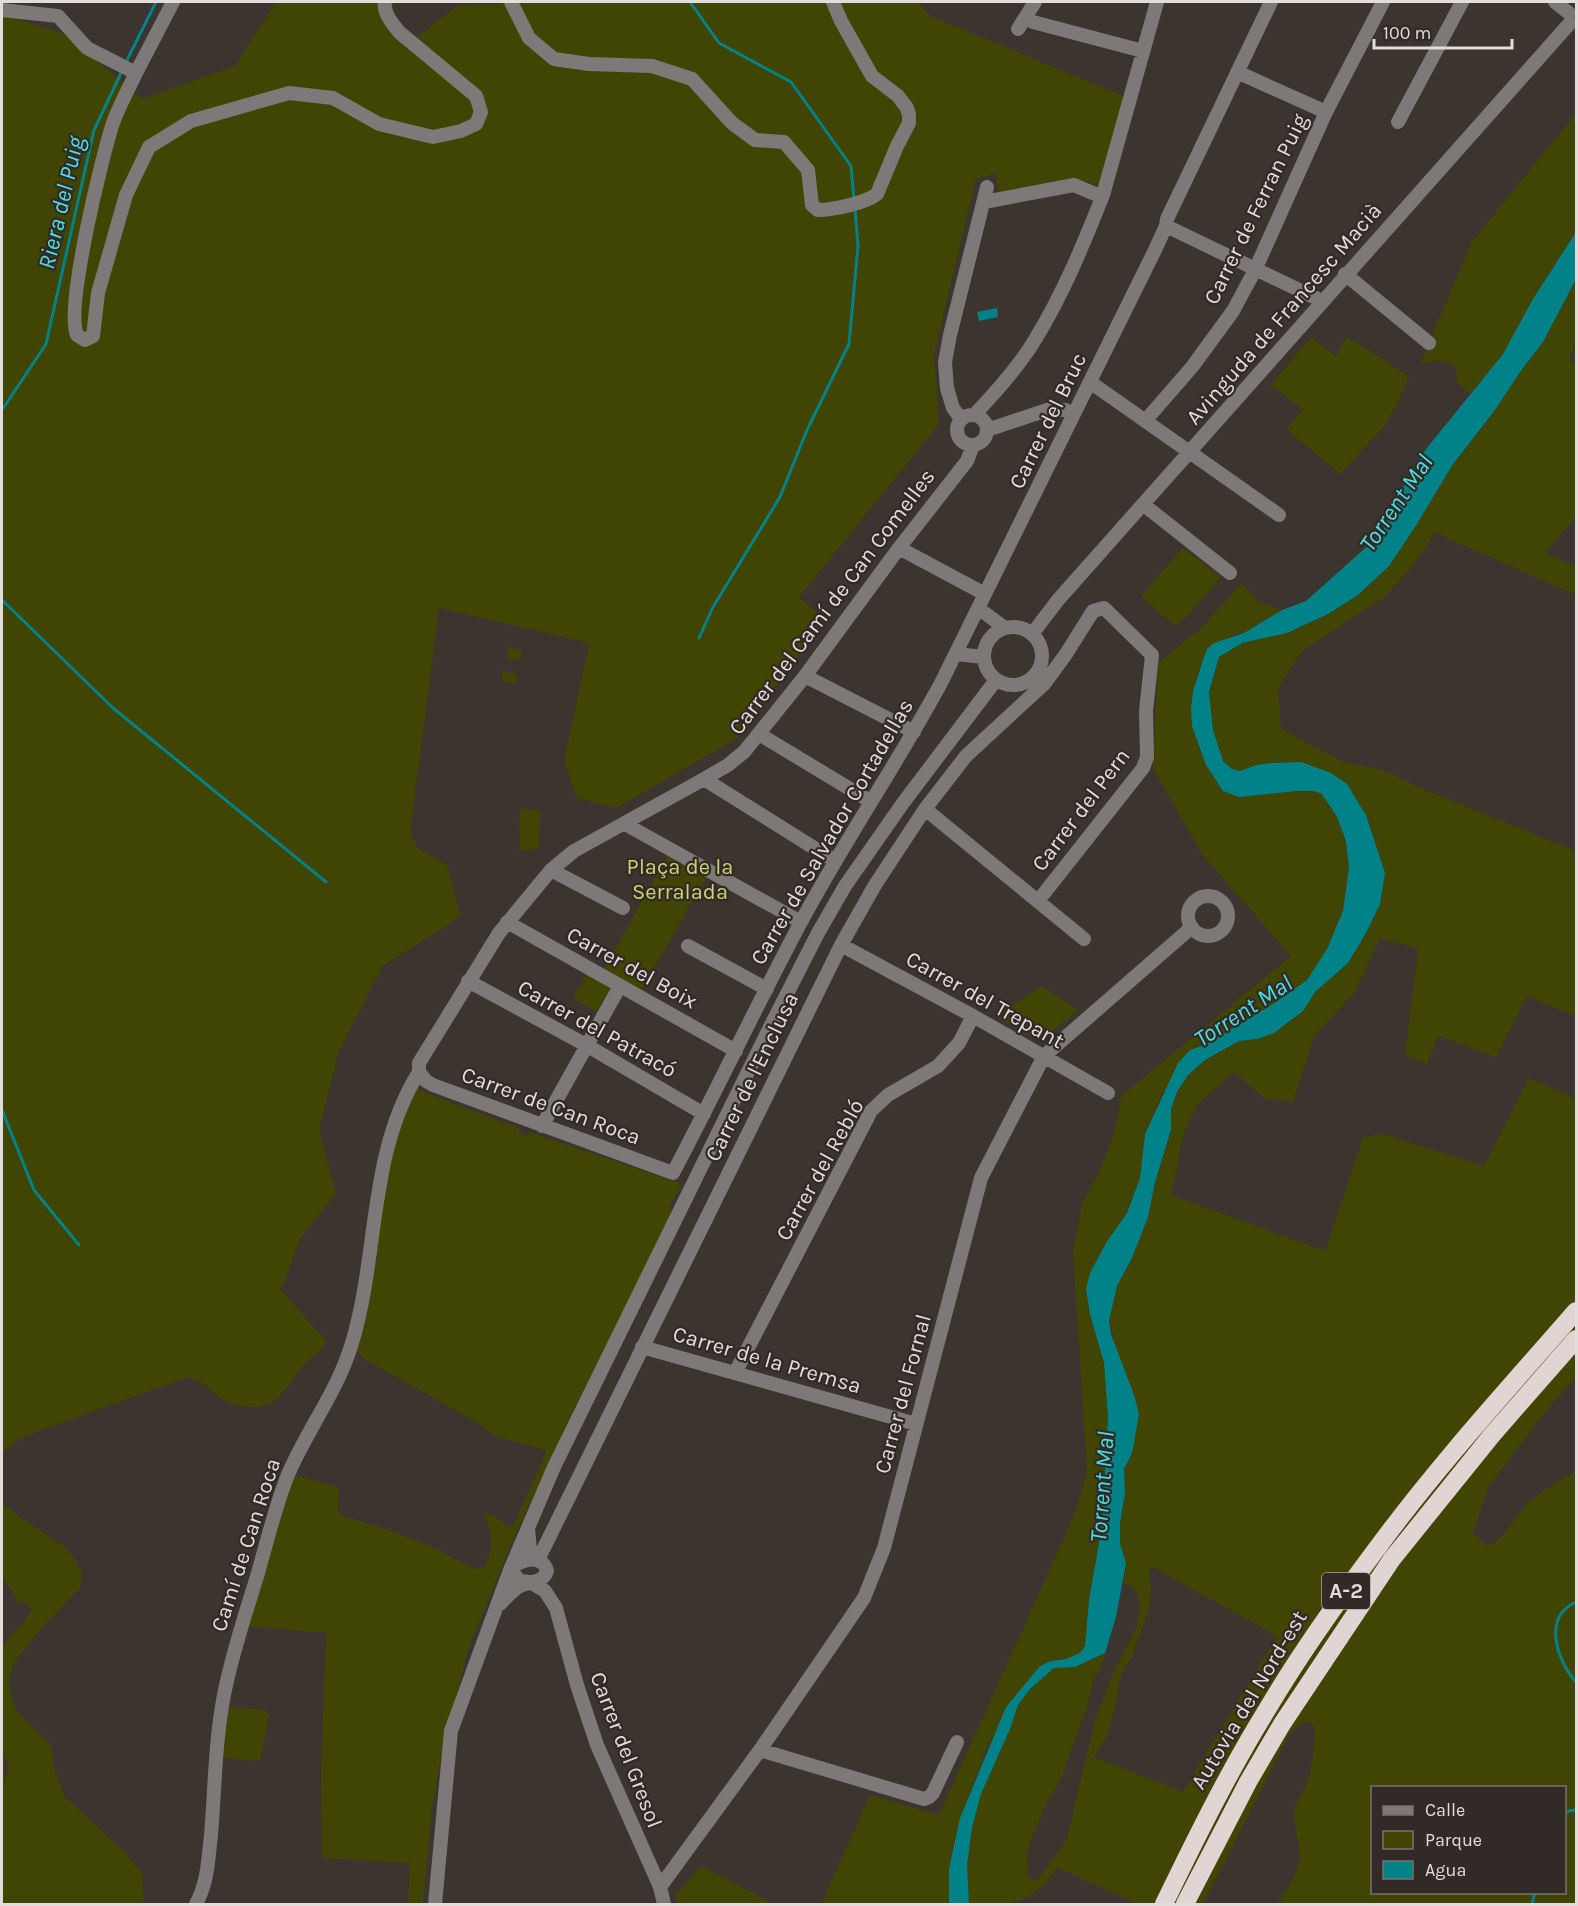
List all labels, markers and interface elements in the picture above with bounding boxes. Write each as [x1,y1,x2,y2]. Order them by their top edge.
scale bar [1374,12,1512,50]
text: 100 m [1383,22,1431,44]
street label: Carrer de Ferran Puig [1199,109,1314,309]
water label: Riera del Puig [32,133,90,272]
street label: Avinguda de Francesc Macià [1181,198,1387,430]
street label: Carrer del Bruc [1004,349,1092,493]
water label: Torrent Mal [1353,449,1439,557]
street label: Carrer del Camí de Can Comelles [724,464,940,740]
street label: Carrer de Salvador Cortadellas [745,694,919,970]
street label: Carrer del Pern [1027,744,1135,876]
park label: Plaça de la Serralada [627,854,733,905]
street label: Carrer del Boix [562,921,702,1015]
street label: Carrer del Trepant [901,946,1069,1054]
water label: Torrent Mal [1189,969,1297,1053]
street label: Carrer del Patracó [513,975,681,1083]
street label: Carrer de l'Enclusa [700,988,804,1166]
street label: Carrer de Can Roca [458,1062,644,1150]
street label: Carrer del Rebló [770,1095,870,1245]
street label: Carrer del Fornal [869,1311,937,1477]
street label: Carrer de la Premsa [670,1321,864,1399]
water label: Torrent Mal [1084,1431,1120,1543]
street label: Camí de Can Roca [206,1455,286,1635]
road number: A-2 [1322,1573,1370,1609]
street label: Autovia del Nord-est [1185,1606,1313,1794]
street label: Carrer del Gresol [584,1668,668,1832]
legend [1371,1786,1566,1894]
text: Calle [1425,1799,1465,1821]
text: Parque [1425,1829,1482,1851]
text: Agua [1425,1859,1466,1881]

